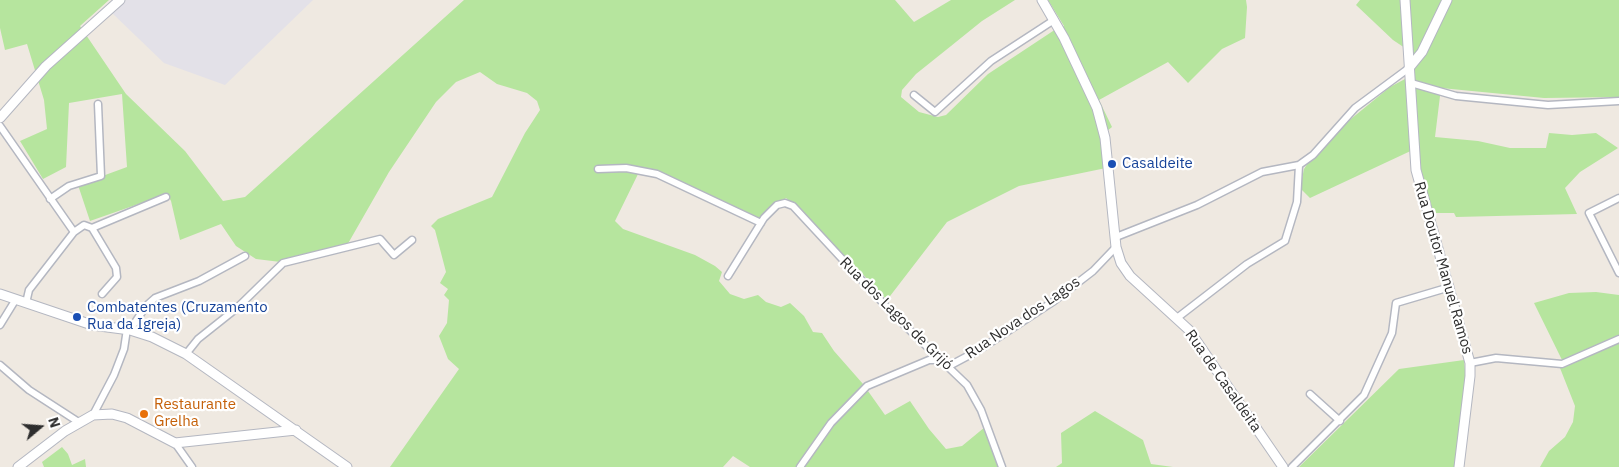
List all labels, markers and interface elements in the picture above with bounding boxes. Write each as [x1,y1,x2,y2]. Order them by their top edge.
place label: Casaldeite [1122,155,1193,173]
marker: Casaldeite [1106,158,1118,170]
street label: Rua Doutor Manuel Ramos [1410,180,1476,356]
street label: Rua dos Lagos de Grijó [836,254,956,374]
street label: Rua Nova dos Lagos [962,273,1084,363]
place label: Combatentes (Cruzamento Rua da Igreja) [87,299,268,334]
marker: Combatentes (Cruzamento Rua da Igreja) [71,311,83,323]
street label: Rua de Casaldeita [1181,326,1265,436]
place label: Restaurante Grelha [154,396,236,431]
north arrow [15,402,65,452]
marker: Restaurante Grelha [138,408,150,420]
text: N [44,415,64,430]

